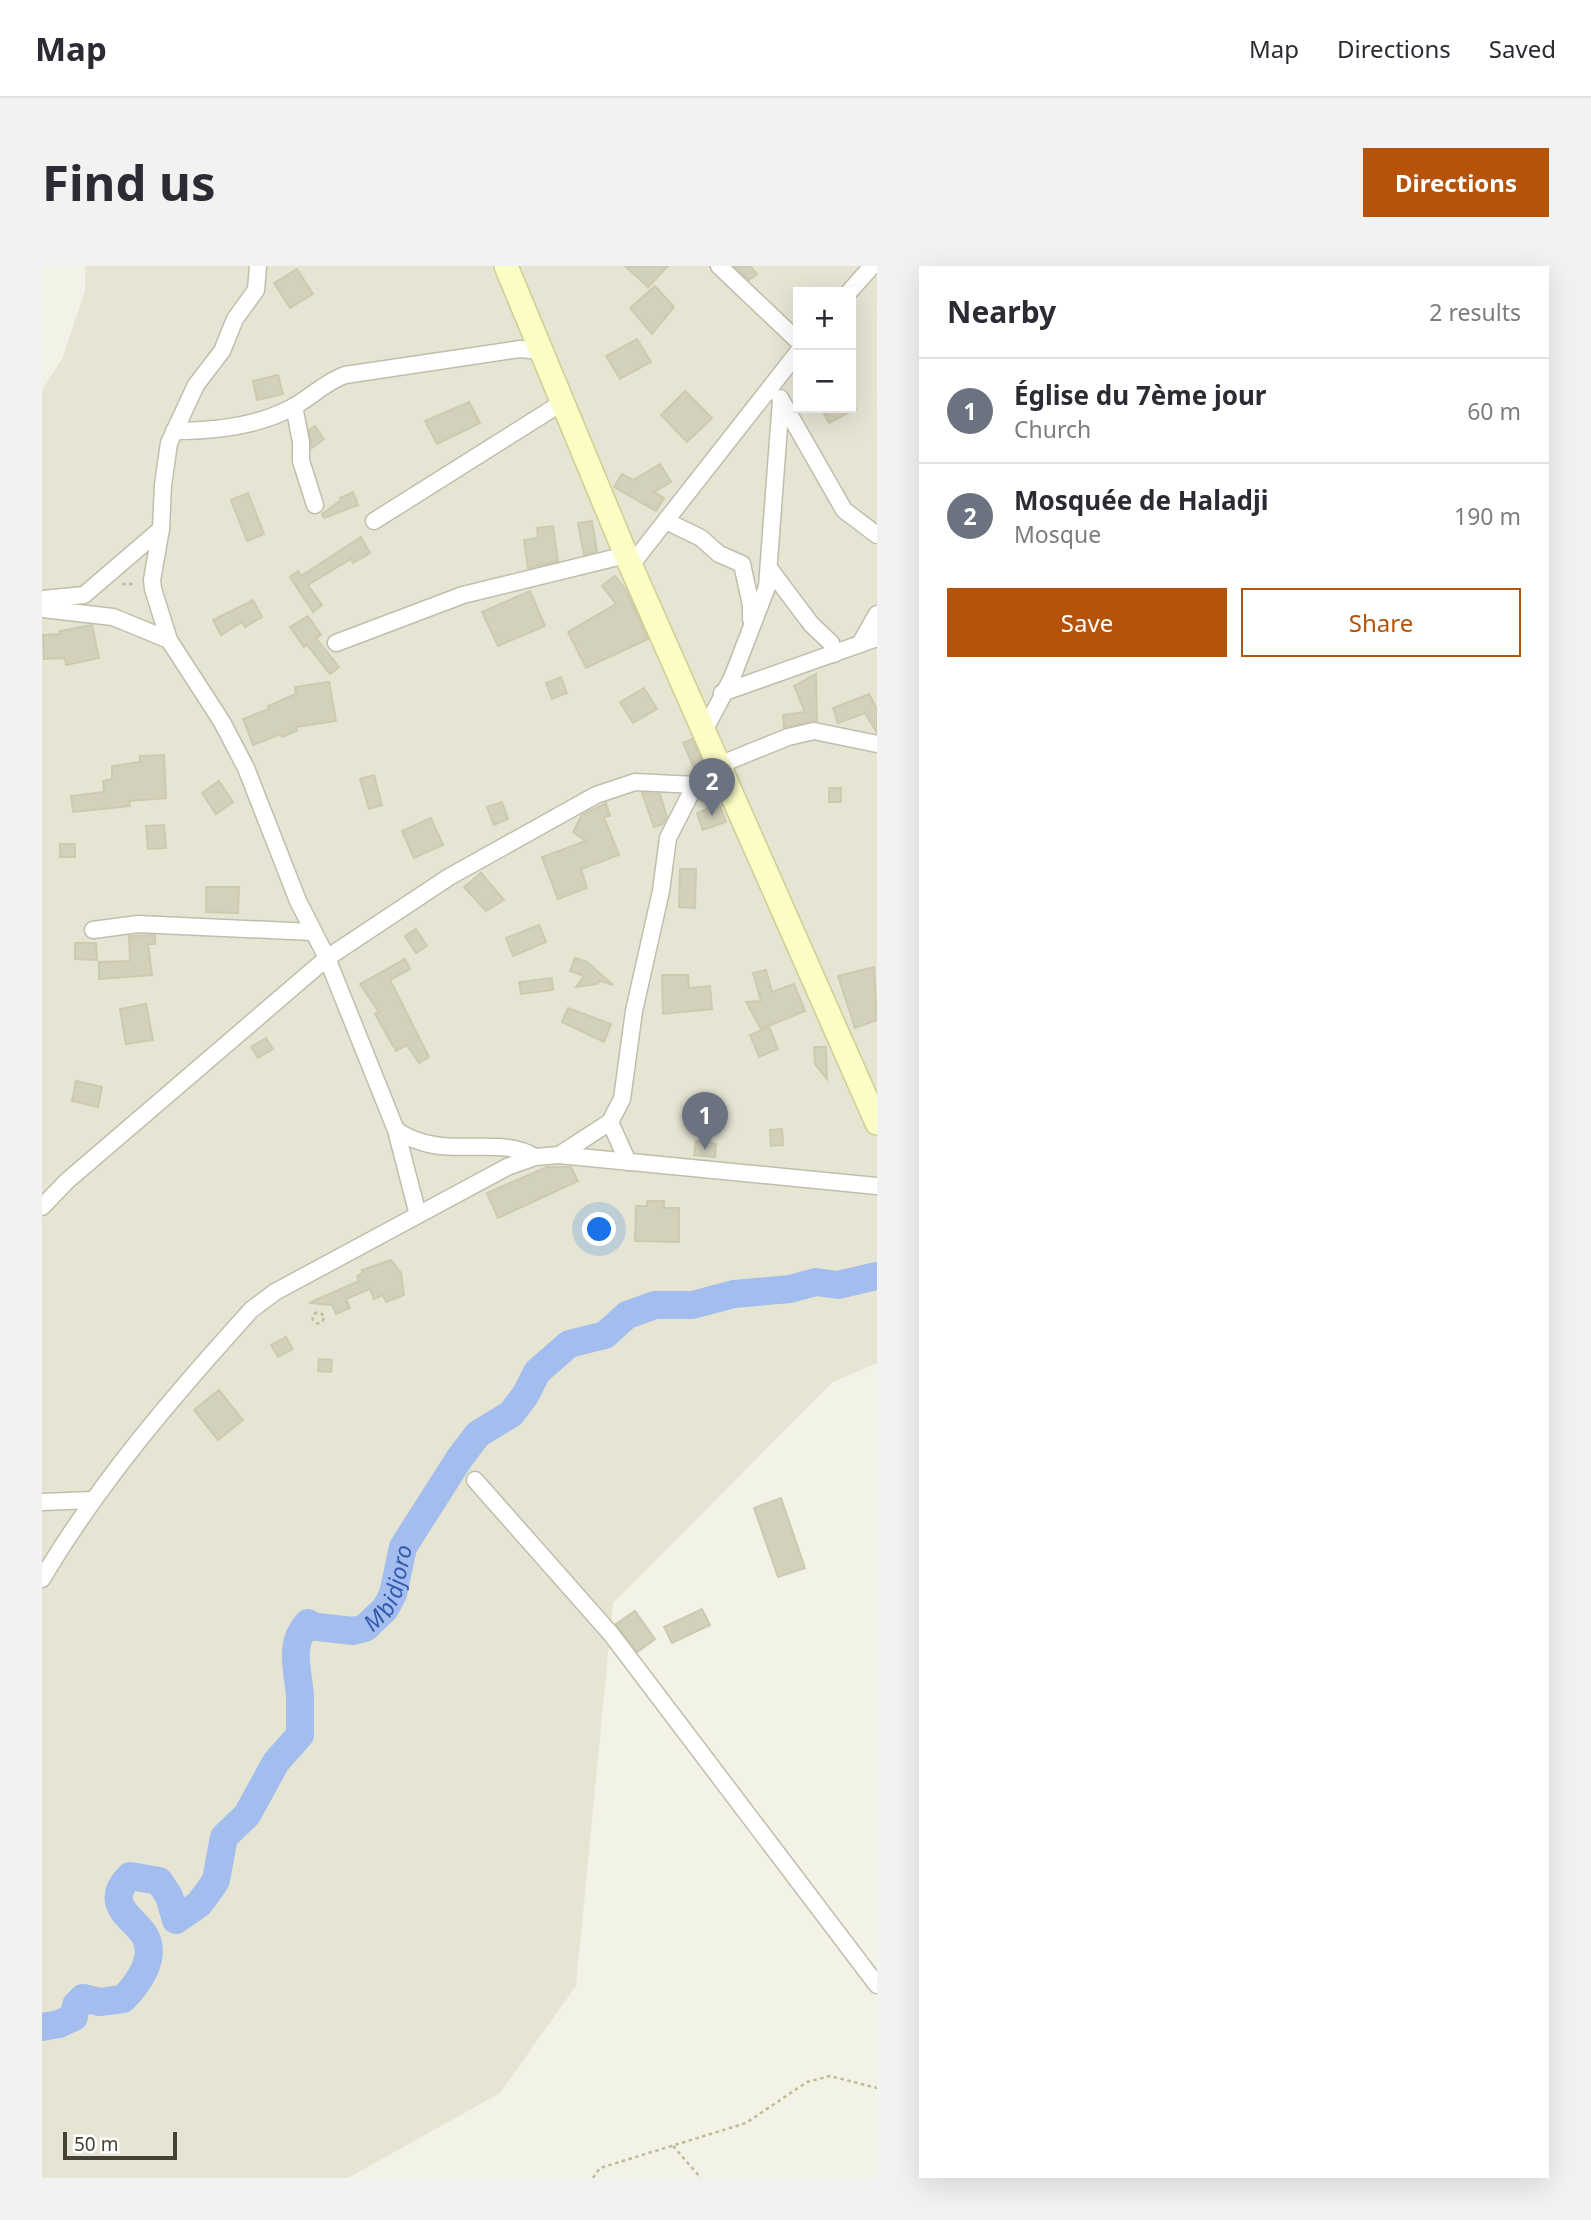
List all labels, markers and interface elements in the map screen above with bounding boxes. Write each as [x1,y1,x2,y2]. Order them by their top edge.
text: Map [35,26,107,71]
text: Map [1249,32,1299,65]
text: Directions [1337,32,1451,65]
text: Saved [1489,32,1556,65]
button: Directions [1363,148,1549,217]
text: Find us [42,149,216,215]
map controls [793,287,856,413]
button: + [793,287,856,350]
text: Nearby [947,291,1056,332]
text: 2 results [1429,296,1521,328]
button: − [793,350,856,413]
text: Église du 7ème jour [1014,377,1267,413]
text: 1 [963,395,977,427]
text: 60 m [1467,395,1521,427]
text: Church [1014,413,1091,445]
text: Mosquée de Haladji [1014,482,1268,518]
text: 2 [963,500,977,532]
text: 190 m [1454,500,1521,532]
text: Mosque [1014,518,1101,550]
button: Save [947,588,1227,657]
button: Share [1241,588,1521,657]
pin: 2 [689,758,735,816]
pin: 1 [682,1092,728,1150]
your location [582,1212,616,1246]
water label: Mbidjoro [356,1542,419,1638]
scale bar [63,2129,177,2161]
text: 50 m [74,2131,118,2157]

